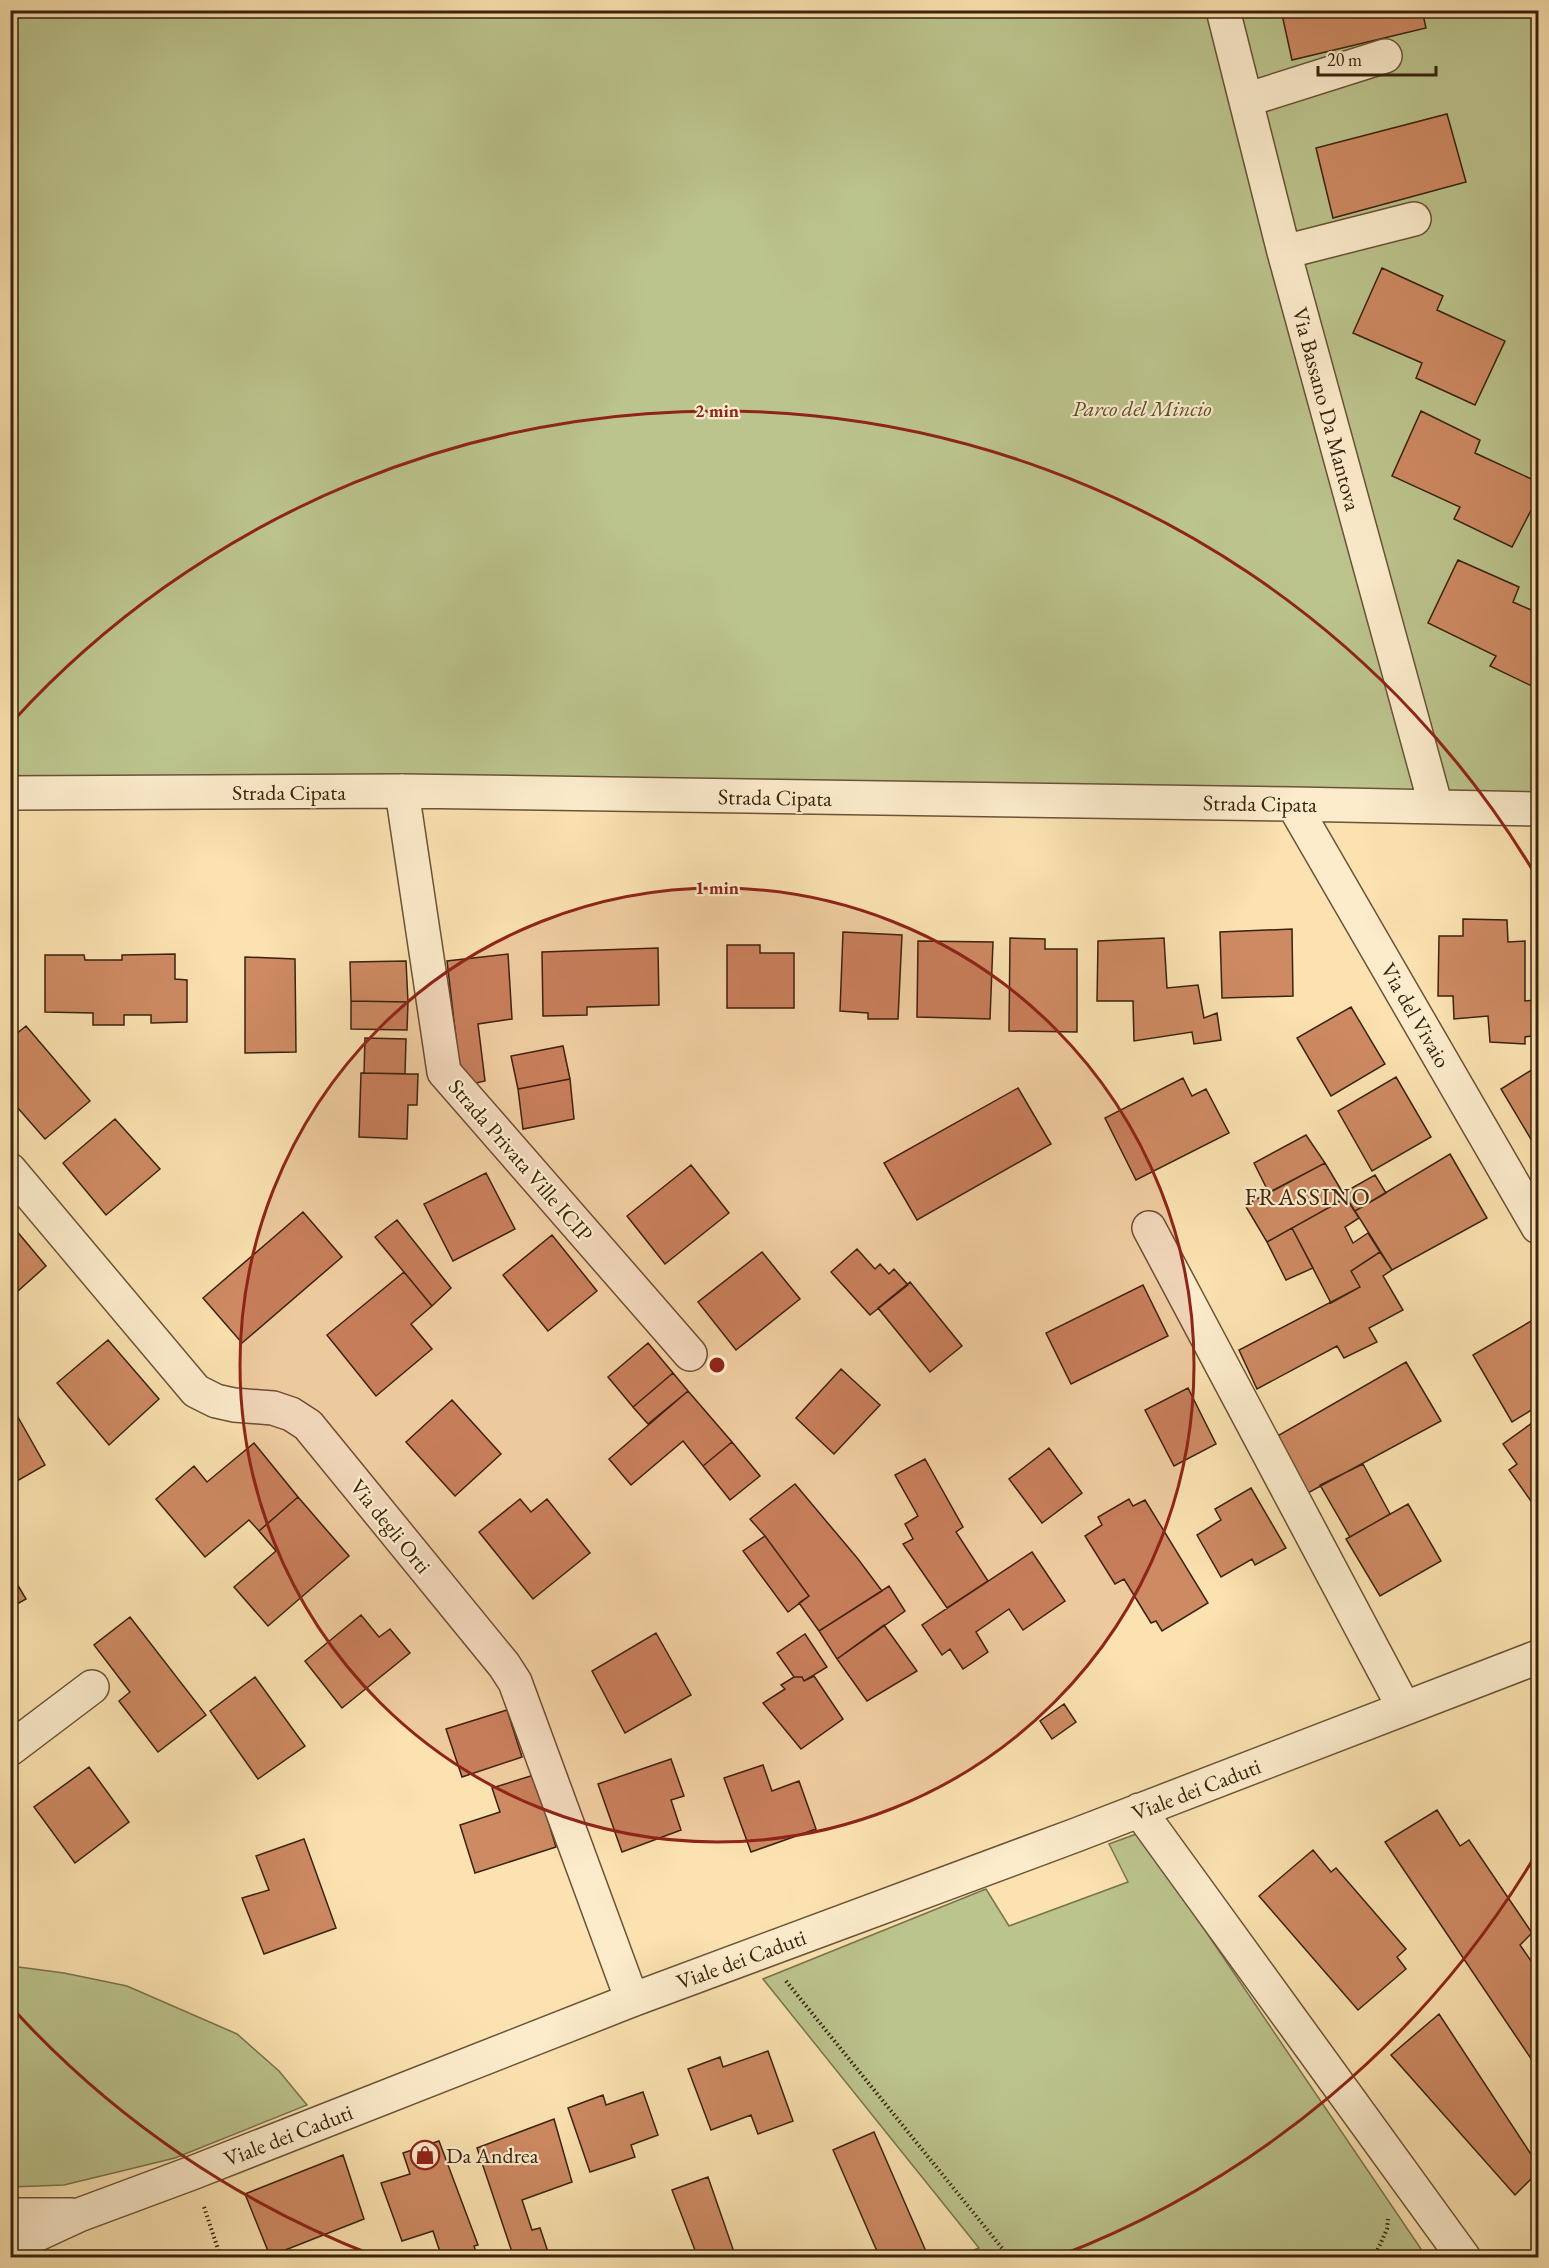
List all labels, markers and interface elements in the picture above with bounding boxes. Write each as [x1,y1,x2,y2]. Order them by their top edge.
scale bar [1318,39,1436,77]
text: 20 m [1327,48,1362,71]
street label: Via Bassano Da Mantova [1285,304,1368,514]
park label: Parco del Mincio [1072,394,1212,423]
text: 2 min [695,399,739,422]
street label: Strada Cipata [232,778,346,807]
street label: Strada Cipata [718,782,832,813]
street label: Strada Cipata [1203,788,1317,819]
text: 1 min [695,876,739,899]
street label: Via del Vivaio [1374,958,1457,1073]
street label: Strada Privata Ville ICIP [442,1073,599,1248]
district label: FRASSINO [1245,1181,1371,1212]
centre of rings [707,1355,727,1375]
street label: Via degli Orti [344,1473,438,1580]
street label: Viale dei Caduti [1128,1752,1265,1827]
street label: Viale dei Caduti [672,1923,810,1996]
street label: Viale dei Caduti [220,2098,357,2173]
shop icon: Da Andrea [409,2139,441,2171]
place label: Da Andrea [446,2141,539,2170]

